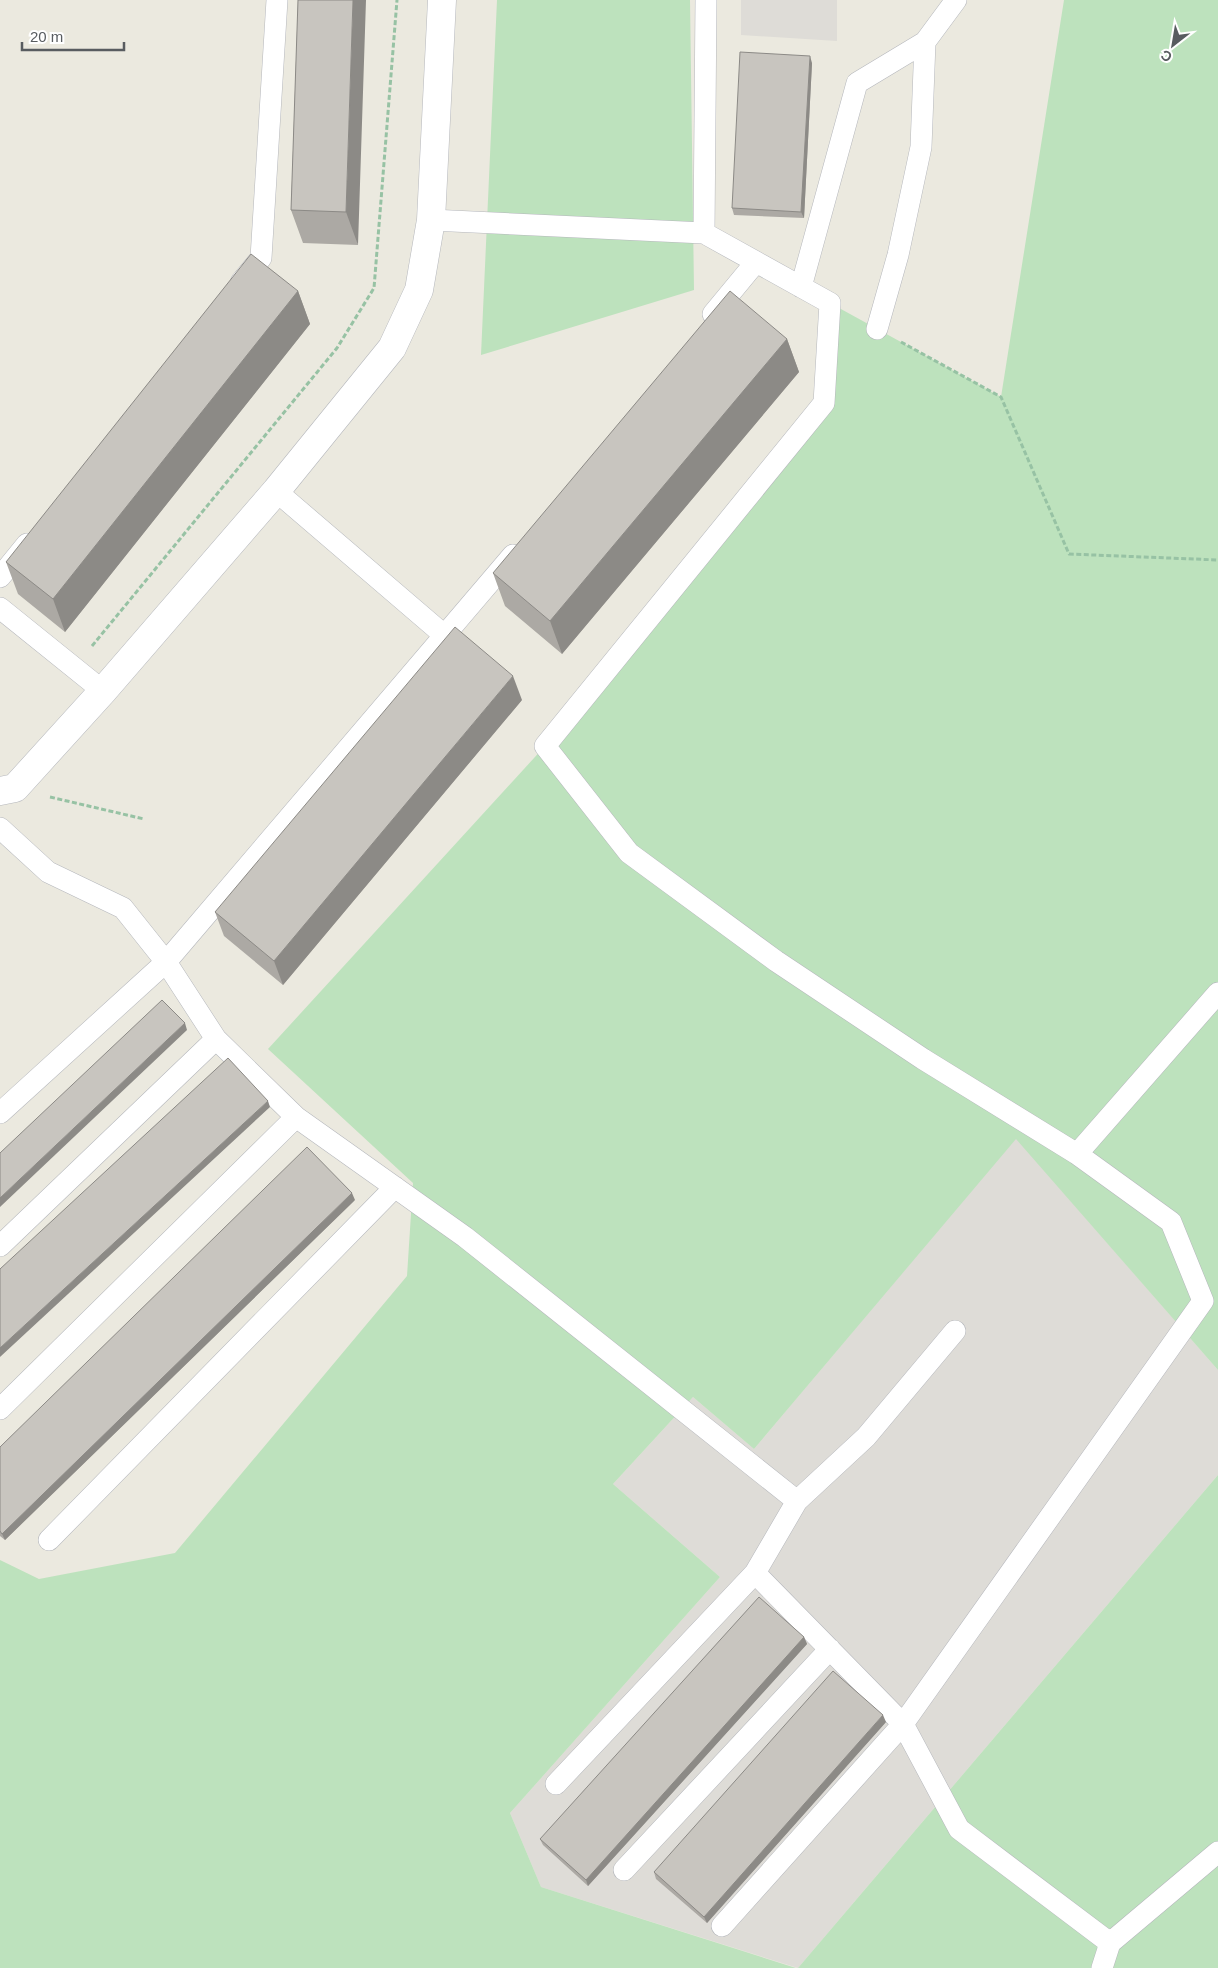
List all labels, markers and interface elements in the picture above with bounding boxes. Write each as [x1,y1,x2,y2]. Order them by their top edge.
scale bar [22,20,125,52]
north arrow [1148,20,1198,70]
text: 20 m [30,28,63,45]
text: С [1158,47,1175,66]

